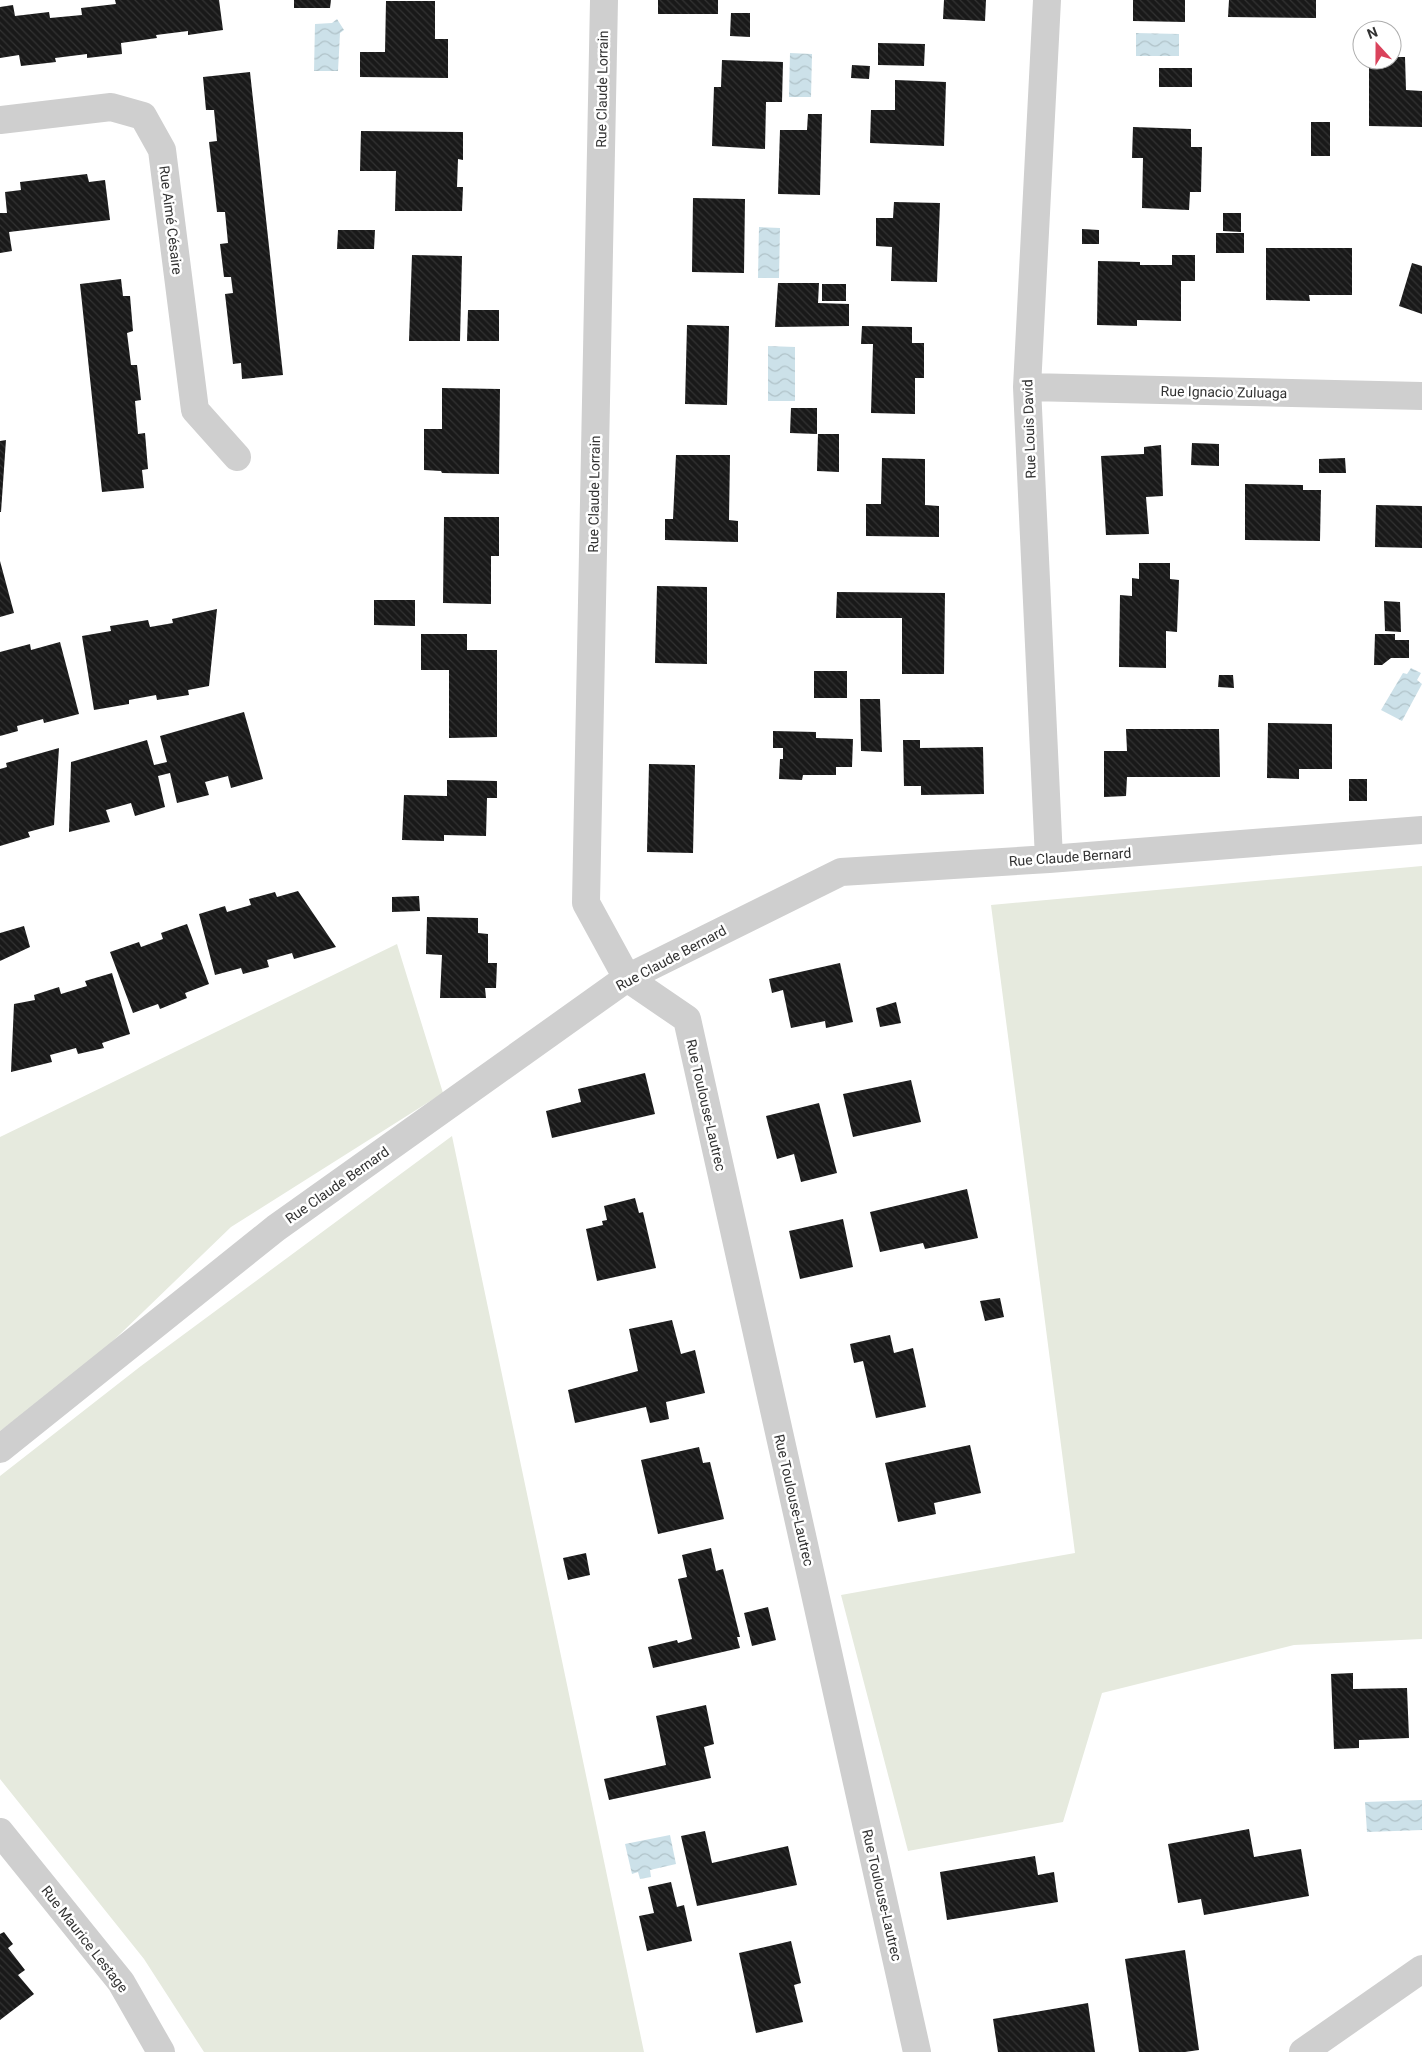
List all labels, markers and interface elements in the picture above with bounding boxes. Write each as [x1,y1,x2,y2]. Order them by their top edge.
north arrow [1352,20,1402,70]
text: N [1365,24,1380,42]
street label: Rue Claude Lorrain [593,30,611,148]
street label: Rue Aimé Césaire [156,165,186,275]
street label: Rue Louis David [1019,379,1039,479]
street label: Rue Ignacio Zuluaga [1161,383,1287,401]
street label: Rue Claude Lorrain [585,435,603,553]
street label: Rue Claude Bernard [1008,845,1132,869]
street label: Rue Claude Bernard [613,922,729,994]
street label: Rue Toulouse-Lautrec [683,1038,729,1172]
street label: Rue Claude Bernard [282,1143,392,1227]
street label: Rue Toulouse-Lautrec [771,1433,817,1567]
street label: Rue Toulouse-Lautrec [859,1828,905,1962]
street label: Rue Maurice Lestage [38,1883,132,1995]

